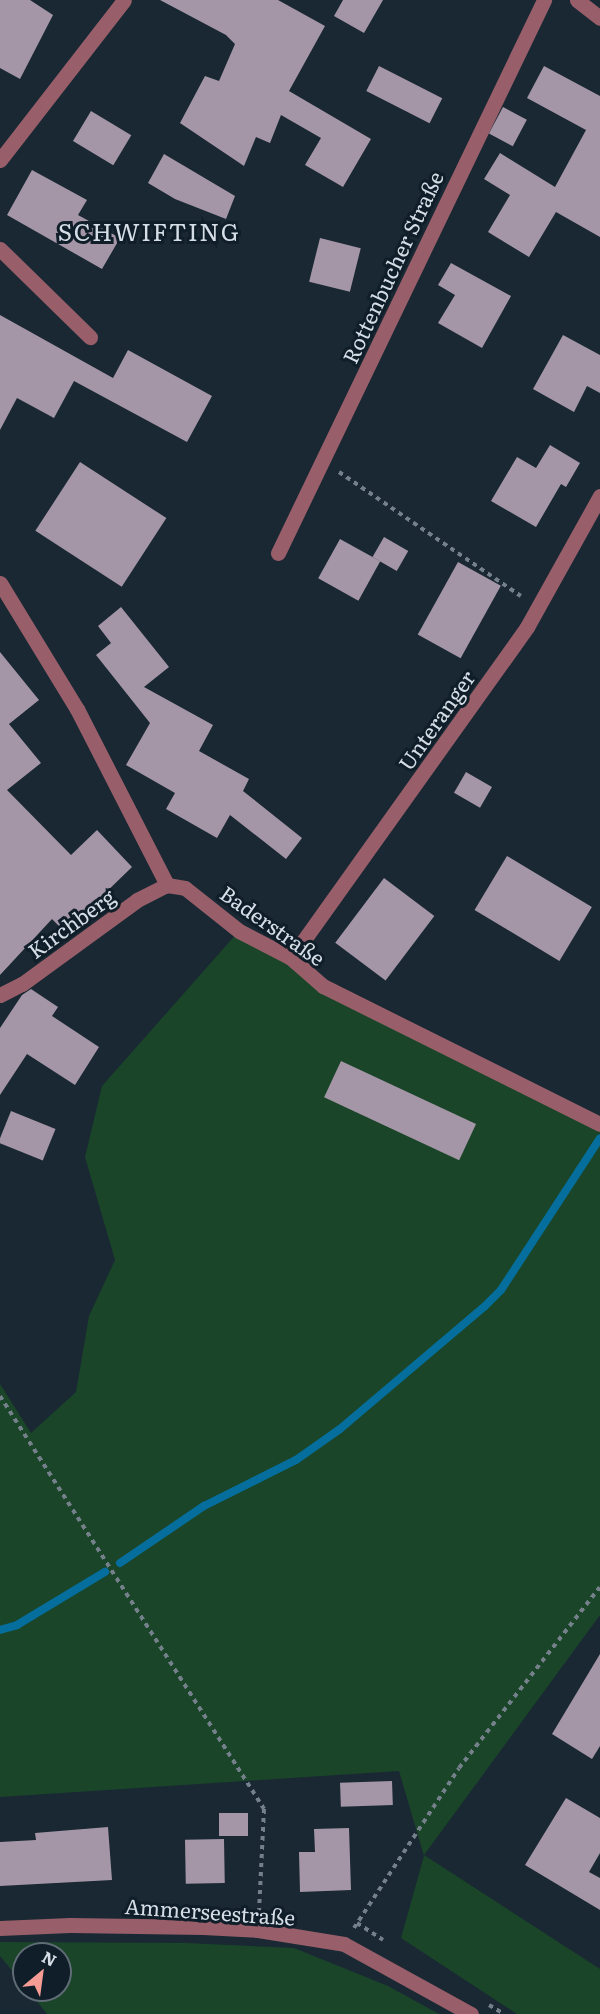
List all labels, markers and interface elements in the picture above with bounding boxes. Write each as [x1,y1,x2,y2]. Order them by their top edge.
street label: Rottenbucher Straße [336,167,448,367]
district label: SCHWIFTING [58,217,240,245]
street label: Unteranger [392,665,480,775]
street label: Baderstraße [216,880,330,970]
street label: Kirchberg [23,883,119,963]
street label: Ammerseestraße [124,1892,296,1930]
north arrow [12,1942,72,2002]
text: N [38,1944,61,1972]

